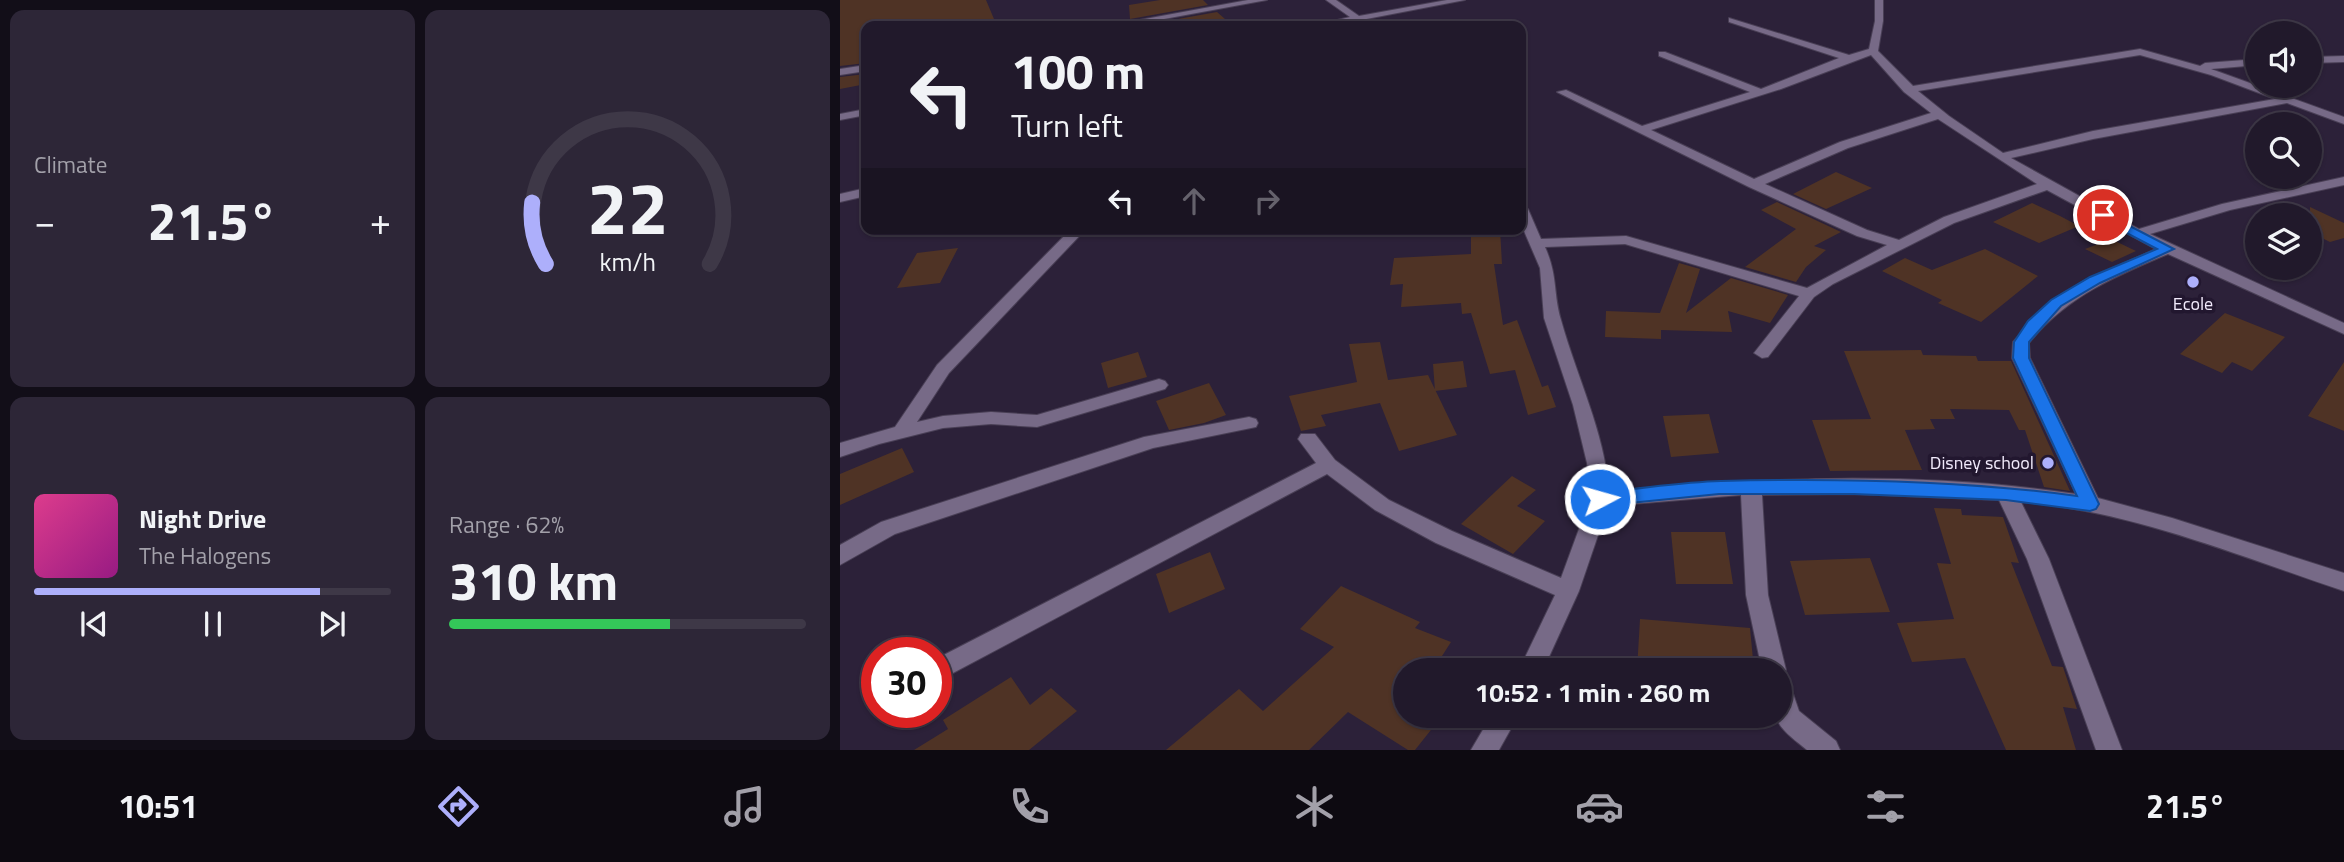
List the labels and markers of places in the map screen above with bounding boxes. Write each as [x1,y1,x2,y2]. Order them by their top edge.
pin [2073,185,2133,245]
marker: Ecole [2185,274,2201,290]
place label: Ecole [2173,290,2213,317]
place label: Disney school [1930,449,2034,476]
marker: Disney school [2040,455,2056,471]

